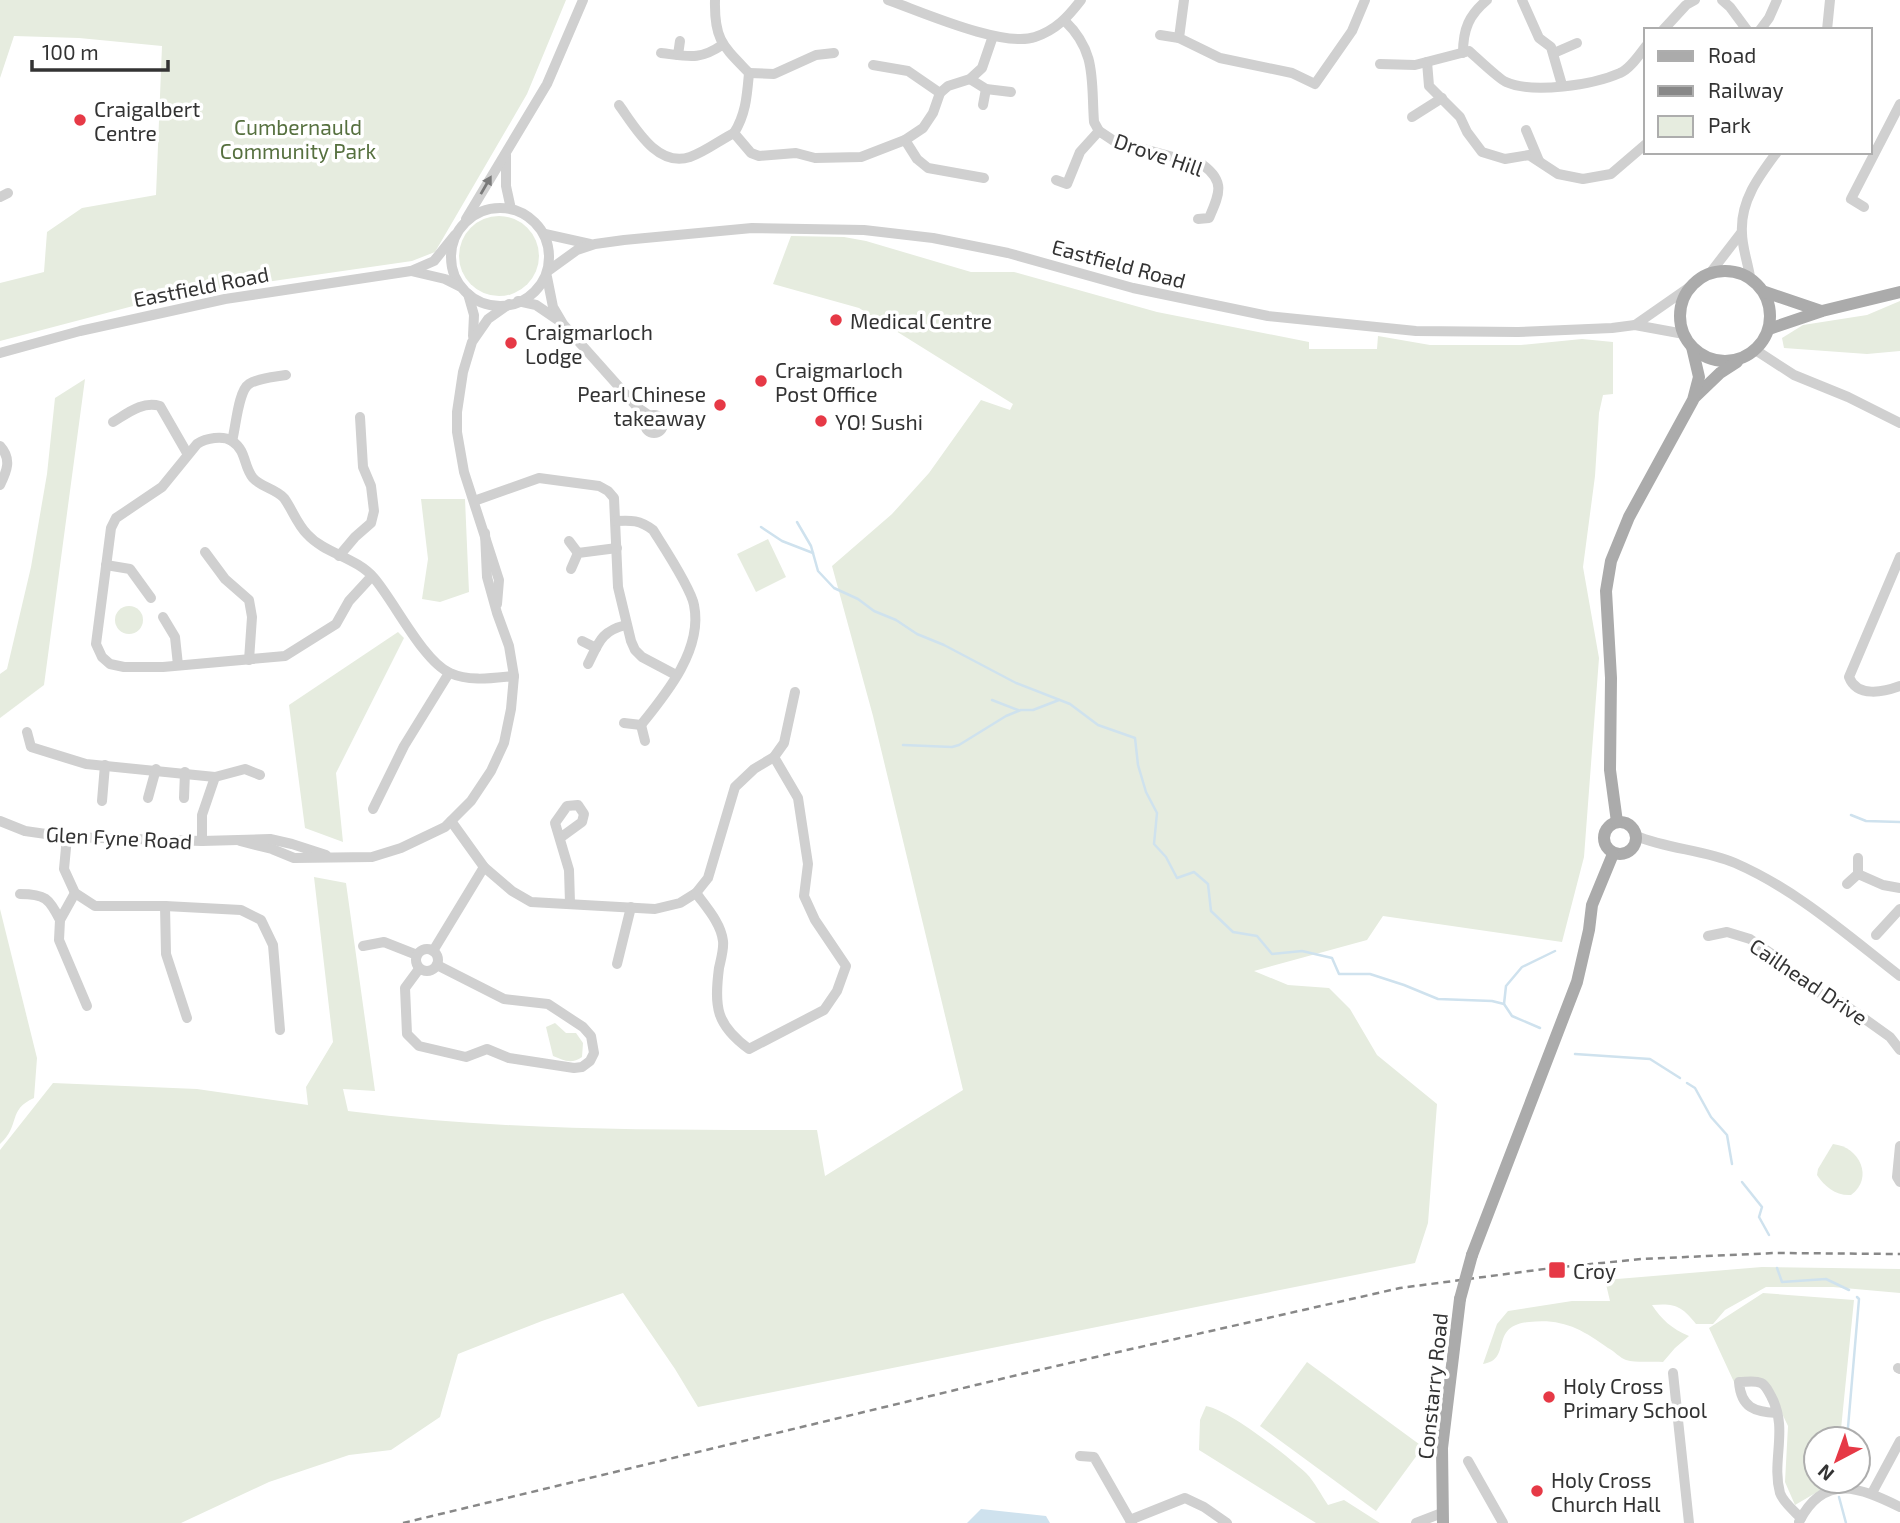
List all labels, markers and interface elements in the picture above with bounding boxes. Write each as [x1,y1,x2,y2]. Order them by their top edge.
scale bar [32,28,168,72]
legend [1644,28,1872,154]
text: 100 m [42,39,99,64]
text: Road [1708,42,1756,67]
text: Railway [1708,77,1784,102]
place label: Craigalbert Centre [94,96,200,145]
marker: Craigalbert Centre [72,112,88,128]
text: Park [1708,112,1751,137]
park label: Cumbernauld Community Park [220,114,376,163]
street label: Drove Hill [1111,127,1208,181]
one-way arrow [480,176,492,195]
street label: Eastfield Road [1049,233,1189,293]
street label: Eastfield Road [131,261,271,311]
place label: Medical Centre [850,308,992,333]
marker: Medical Centre [828,312,844,328]
place label: Craigmarloch Lodge [525,319,653,368]
marker: Craigmarloch Lodge [503,335,519,351]
place label: Craigmarloch Post Office [775,357,903,406]
marker: Craigmarloch Post Office [753,373,769,389]
place label: Pearl Chinese takeaway [577,381,706,430]
marker: Pearl Chinese takeaway [712,397,728,413]
place label: YO! Sushi [835,409,923,434]
marker: YO! Sushi [813,413,829,429]
street label: Glen Fyne Road [45,821,193,853]
street label: Cailhead Drive [1745,932,1873,1030]
place label: Croy [1573,1258,1616,1283]
marker: Croy [1547,1260,1567,1280]
street label: Constarry Road [1412,1312,1452,1460]
place label: Holy Cross Primary School [1563,1373,1708,1422]
marker: Holy Cross Primary School [1541,1389,1557,1405]
north arrow [1802,1425,1872,1495]
text: N [1813,1460,1838,1486]
place label: Holy Cross Church Hall [1551,1467,1661,1516]
marker: Holy Cross Church Hall [1529,1483,1545,1499]

